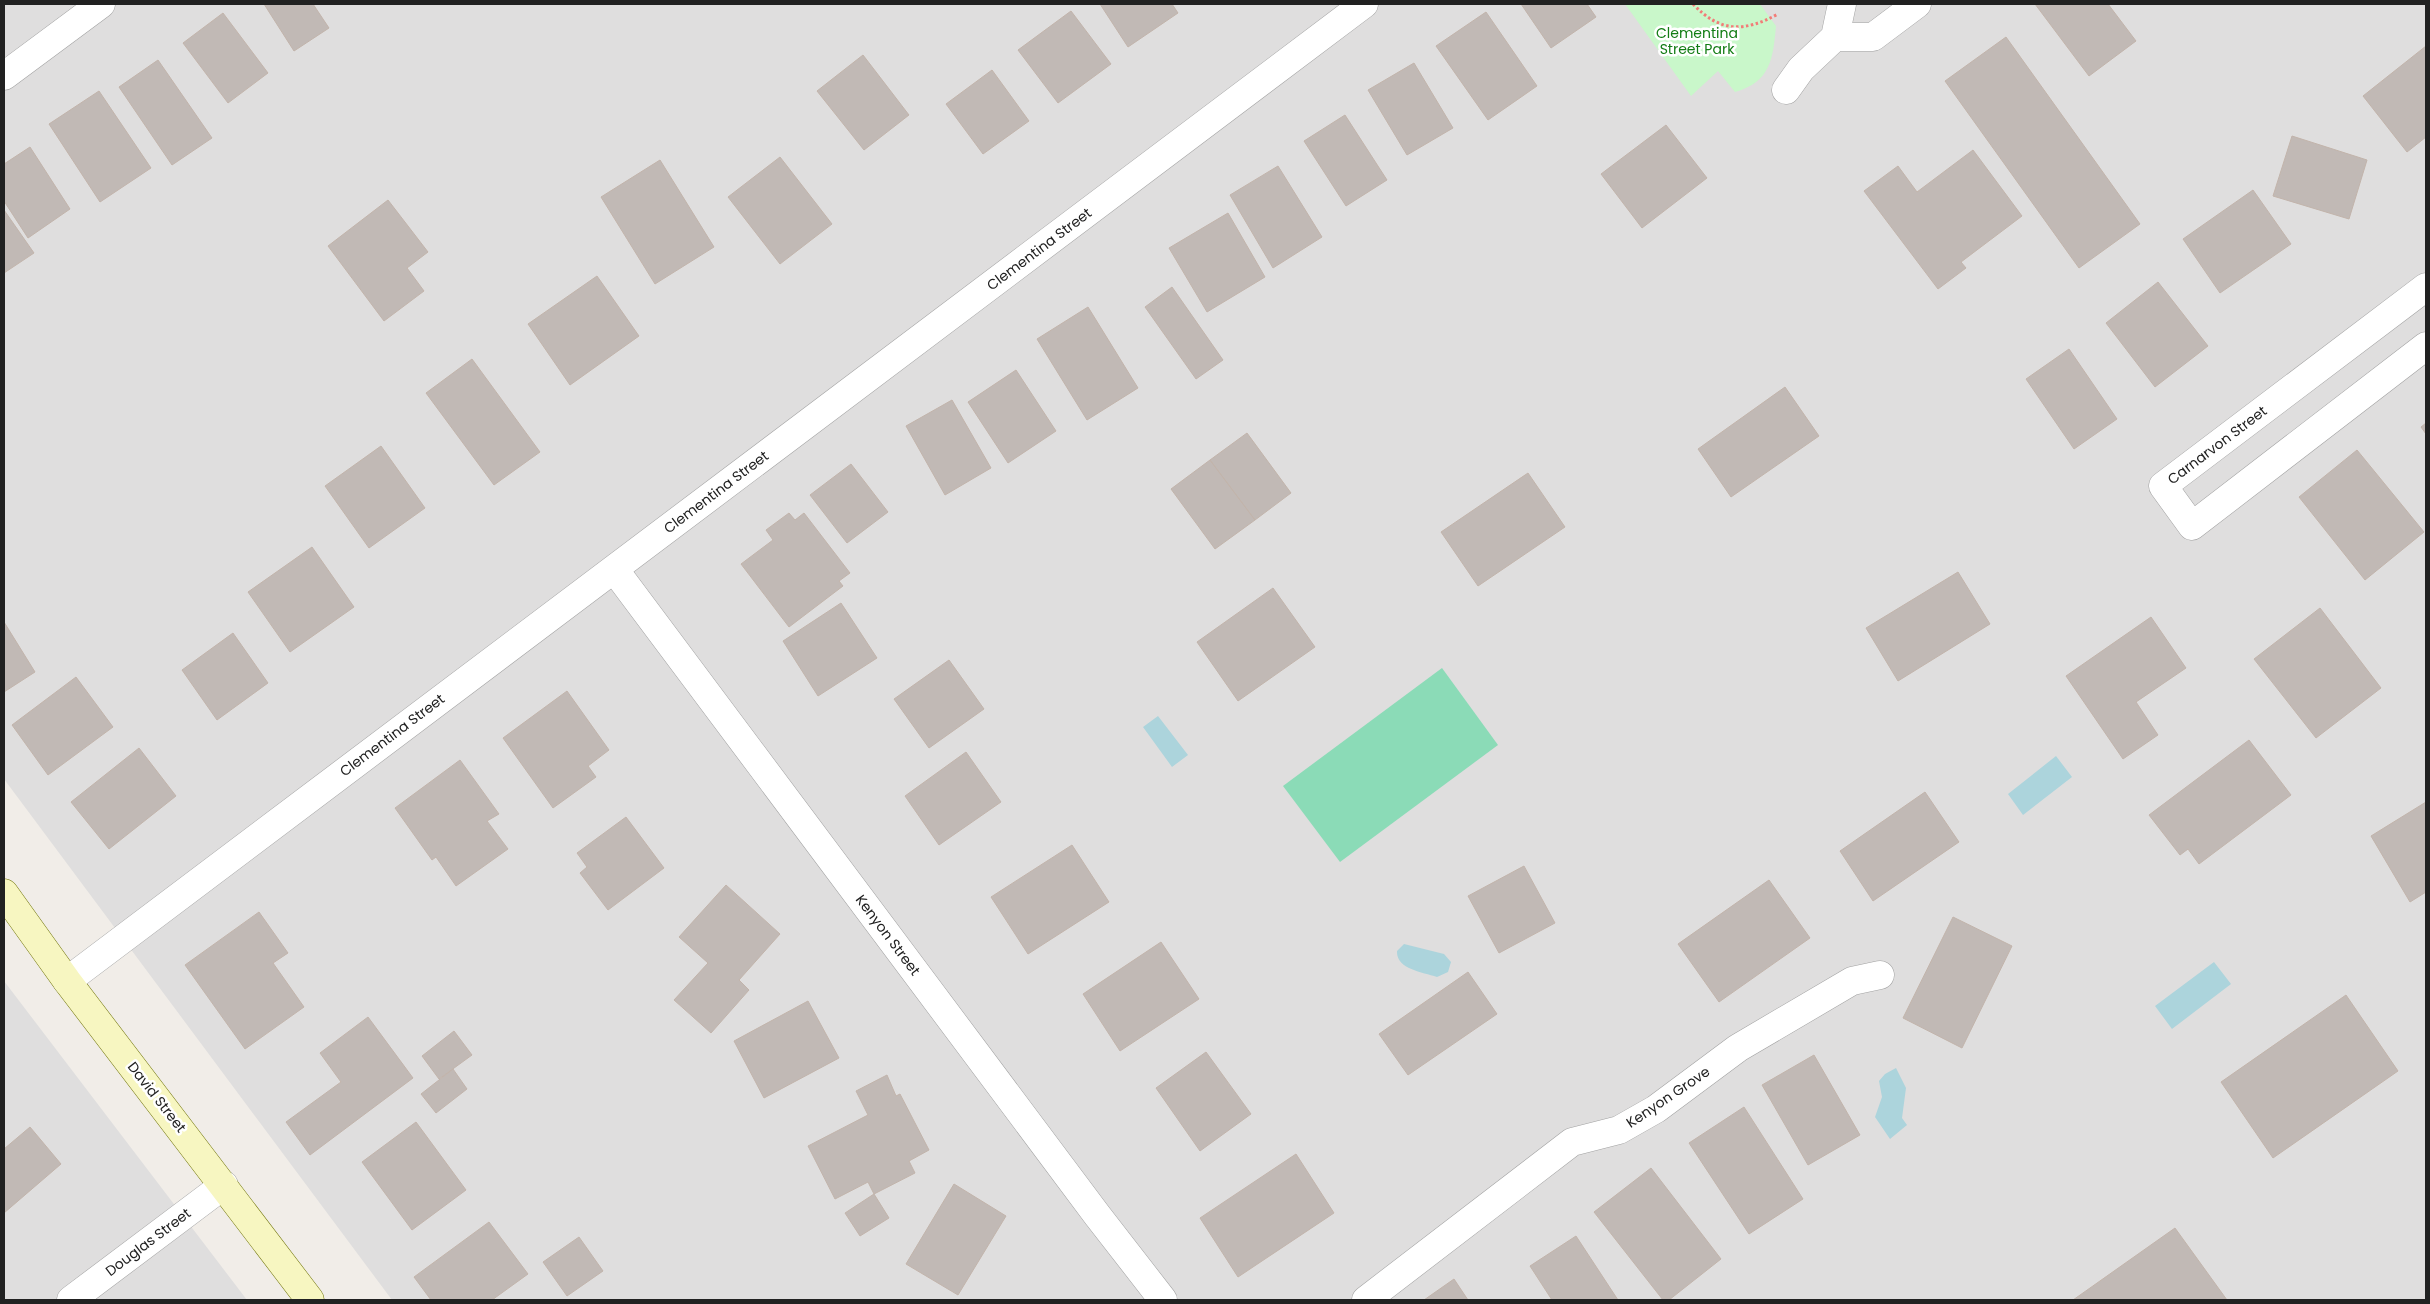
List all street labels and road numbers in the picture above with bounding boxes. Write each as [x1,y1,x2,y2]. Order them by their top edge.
street label: Clementina Street [982,203,1096,295]
street label: Carnarvon Street [2163,401,2271,489]
street label: Clementina Street [659,446,773,538]
street label: Clementina Street [335,689,449,781]
street label: Kenyon Street [851,890,925,980]
street label: David Street [123,1057,191,1137]
street label: Kenyon Grove [1622,1061,1714,1132]
street label: Douglas Street [101,1203,195,1281]

